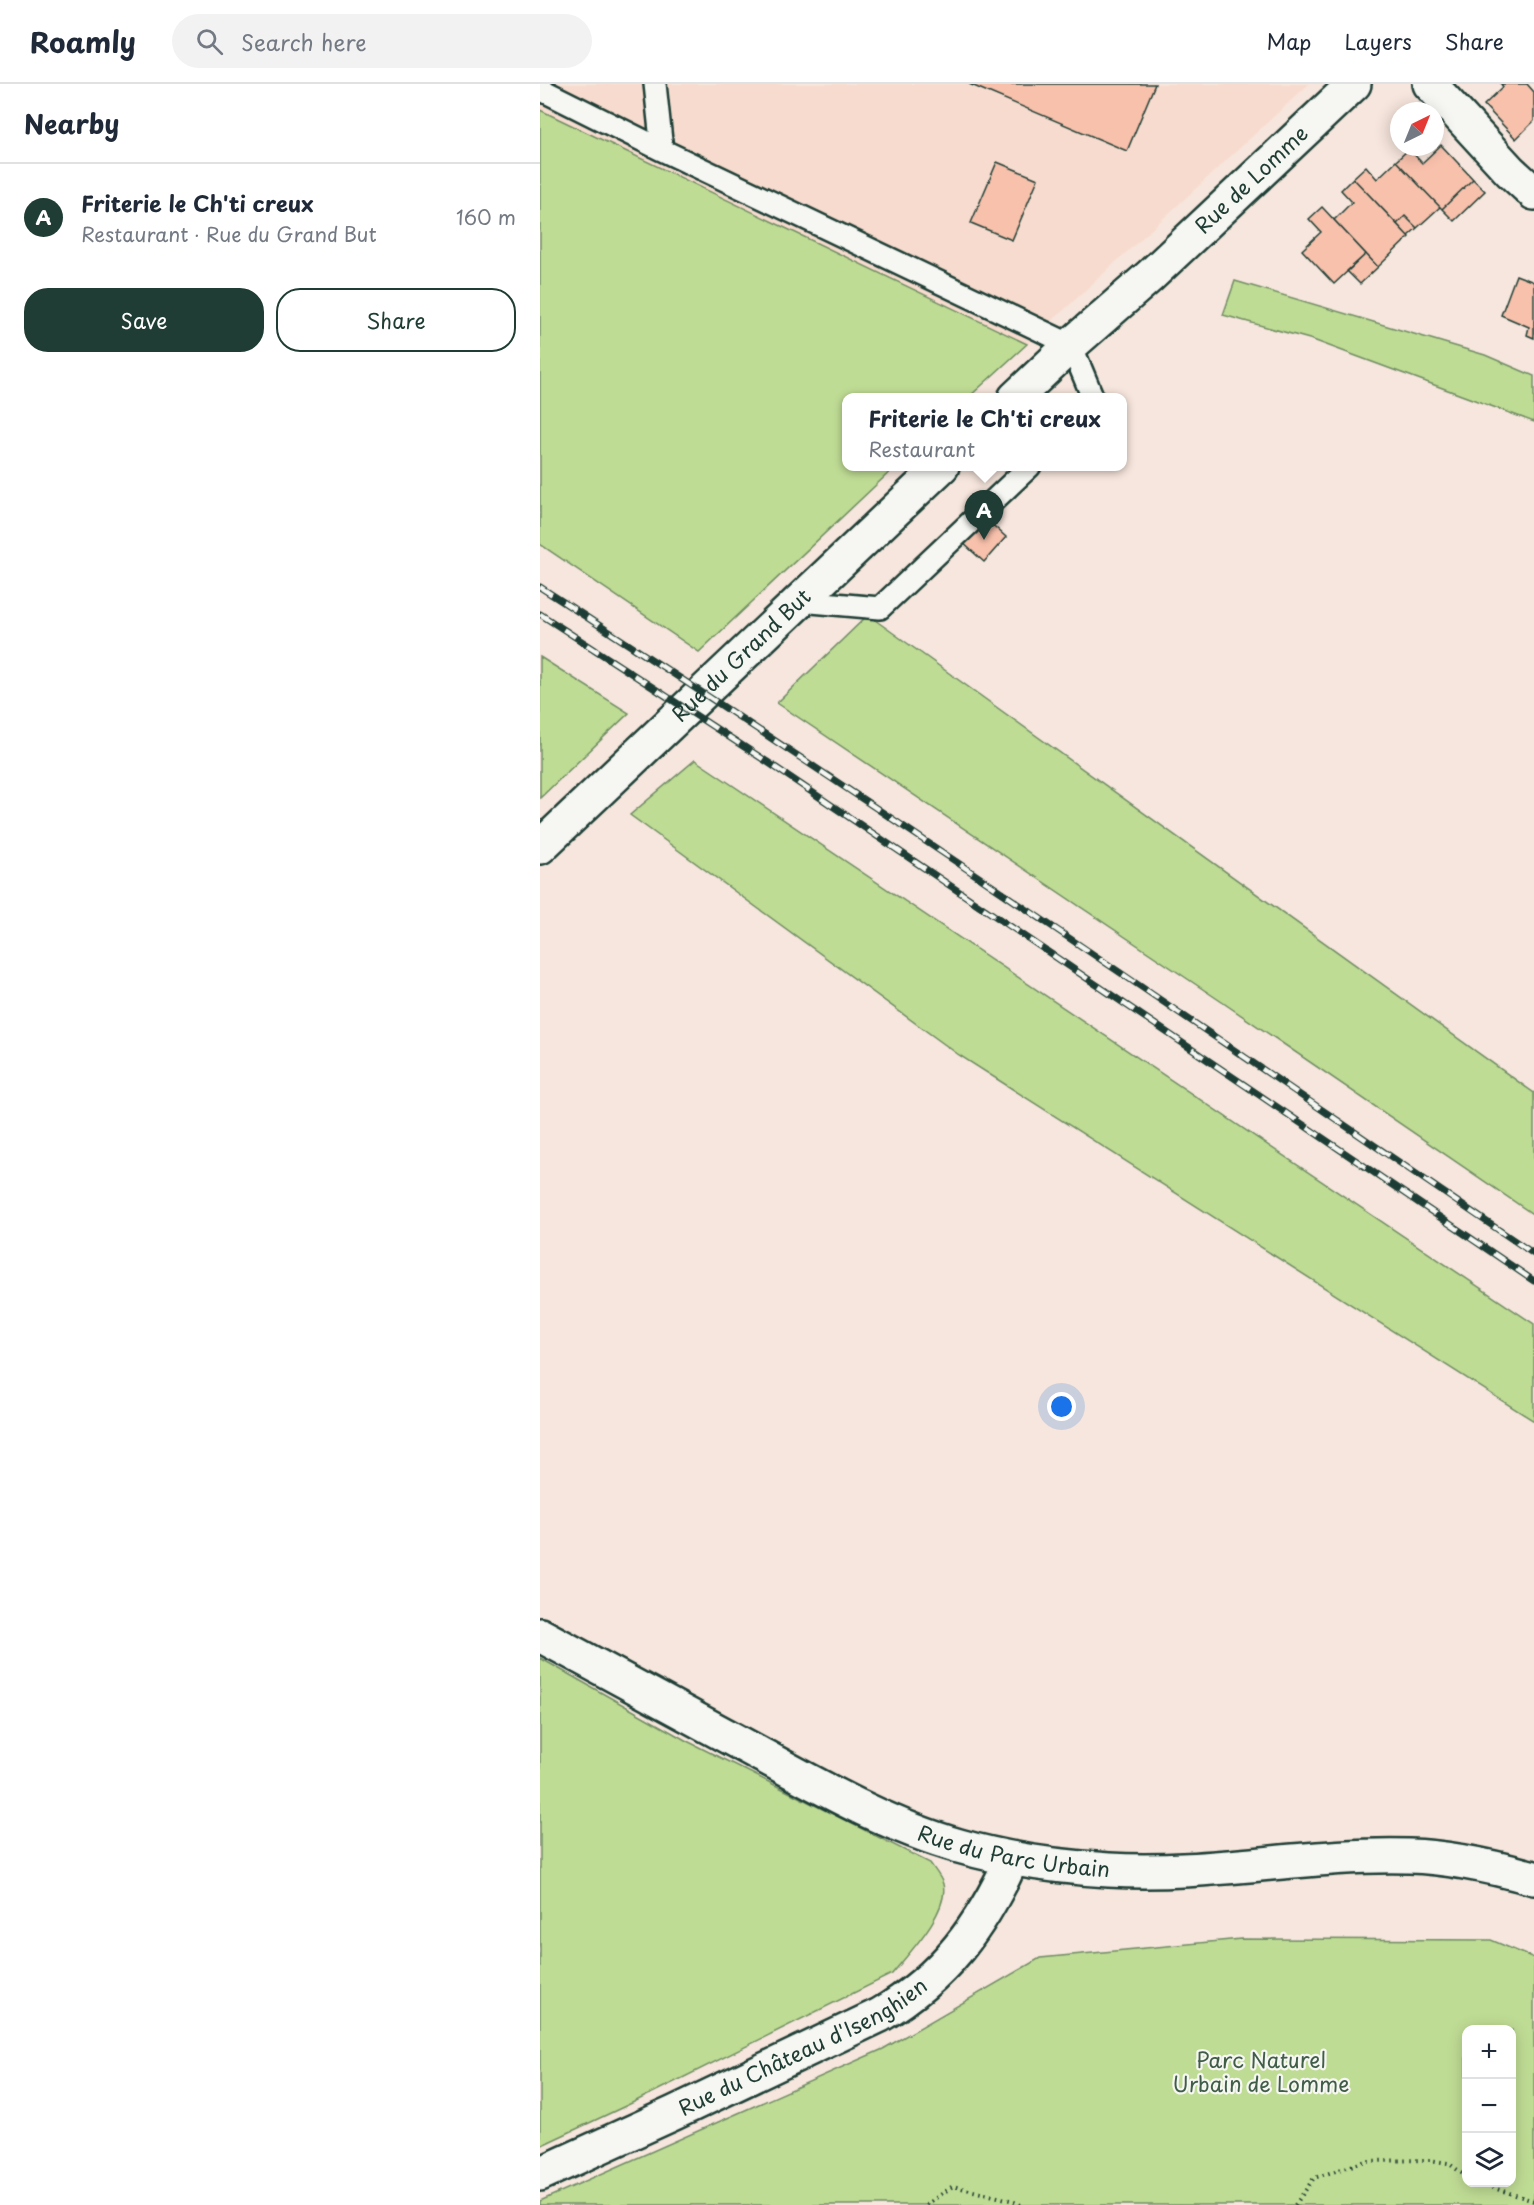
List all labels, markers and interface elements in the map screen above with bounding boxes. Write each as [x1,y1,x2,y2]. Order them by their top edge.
search box [172,14,592,68]
text: Roamly [30,20,136,63]
icon: search [193,25,226,58]
text: Search here [241,25,367,58]
text: Map [1267,25,1311,57]
text: Layers [1344,25,1412,57]
text: Share [1445,25,1504,57]
north arrow [1390,102,1444,156]
text: Nearby [24,104,119,143]
street label: Rue de Lomme [1187,117,1314,240]
text: Friterie le Ch'ti creux [81,186,314,219]
text: A [36,202,51,232]
text: 160 m [456,202,516,232]
text: Restaurant · Rue du Grand But [81,219,377,249]
button: Save [24,288,264,352]
button: Share [276,288,516,352]
popup [842,393,1127,471]
text: Friterie le Ch'ti creux [868,401,1101,434]
text: Restaurant [868,434,975,464]
pin: A [964,490,1004,540]
street label: Rue du Grand But [664,580,817,728]
your location [1047,1392,1076,1421]
street label: Rue du Parc Urbain [914,1816,1111,1884]
street label: Rue du Château d'Isenghien [672,1969,933,2123]
map controls [1462,2025,1516,2187]
button: + [1462,2025,1516,2079]
park label: Parc Naturel Urbain de Lomme [1173,2043,1349,2099]
button: − [1462,2079,1516,2133]
button: layers [1462,2133,1516,2187]

